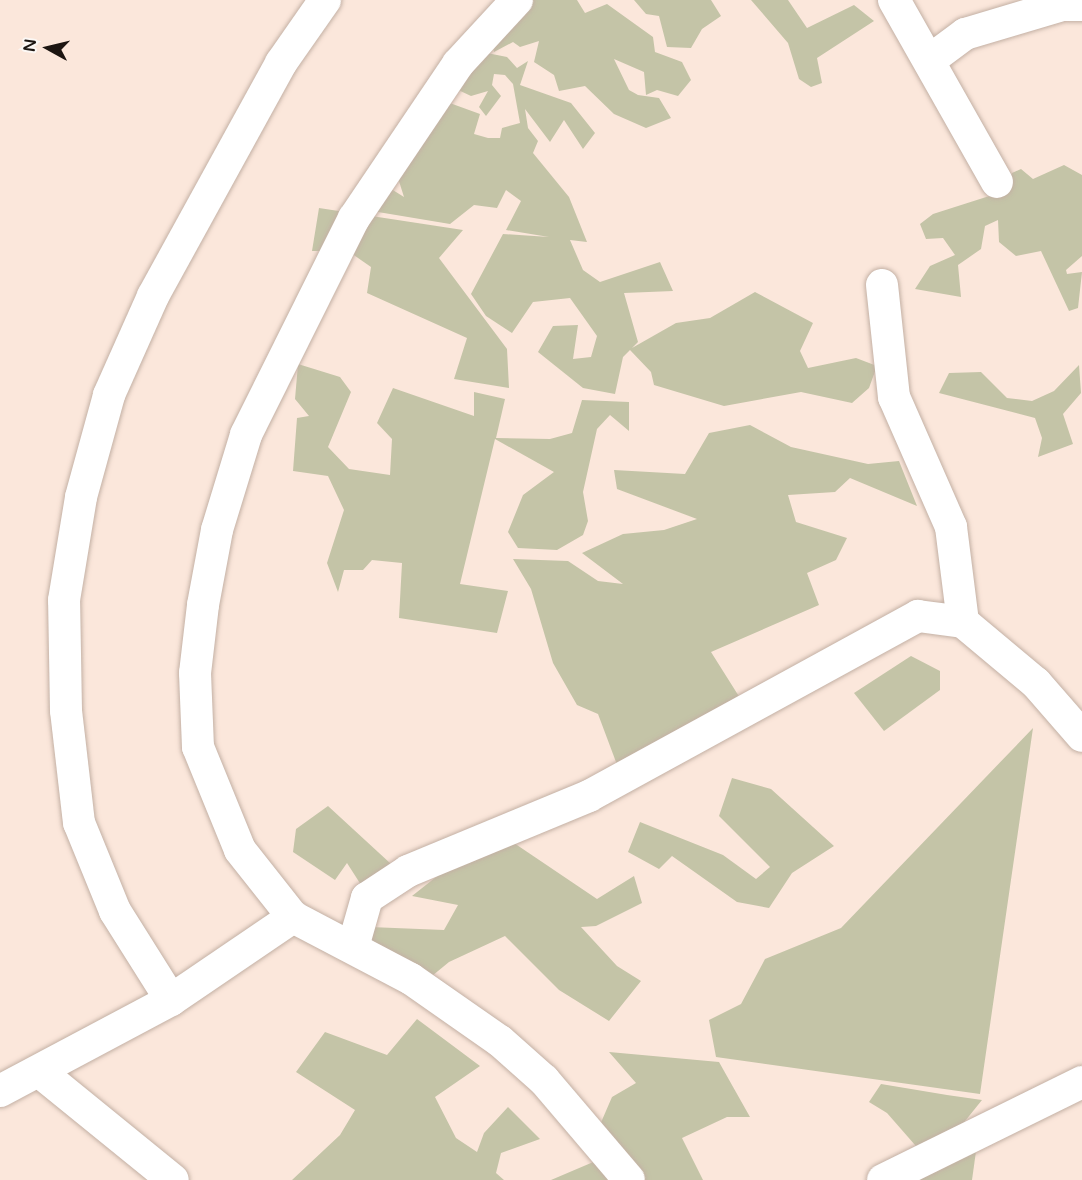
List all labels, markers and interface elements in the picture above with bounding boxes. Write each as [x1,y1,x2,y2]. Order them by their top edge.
north arrow [18,18,78,78]
text: N [19,38,41,53]

